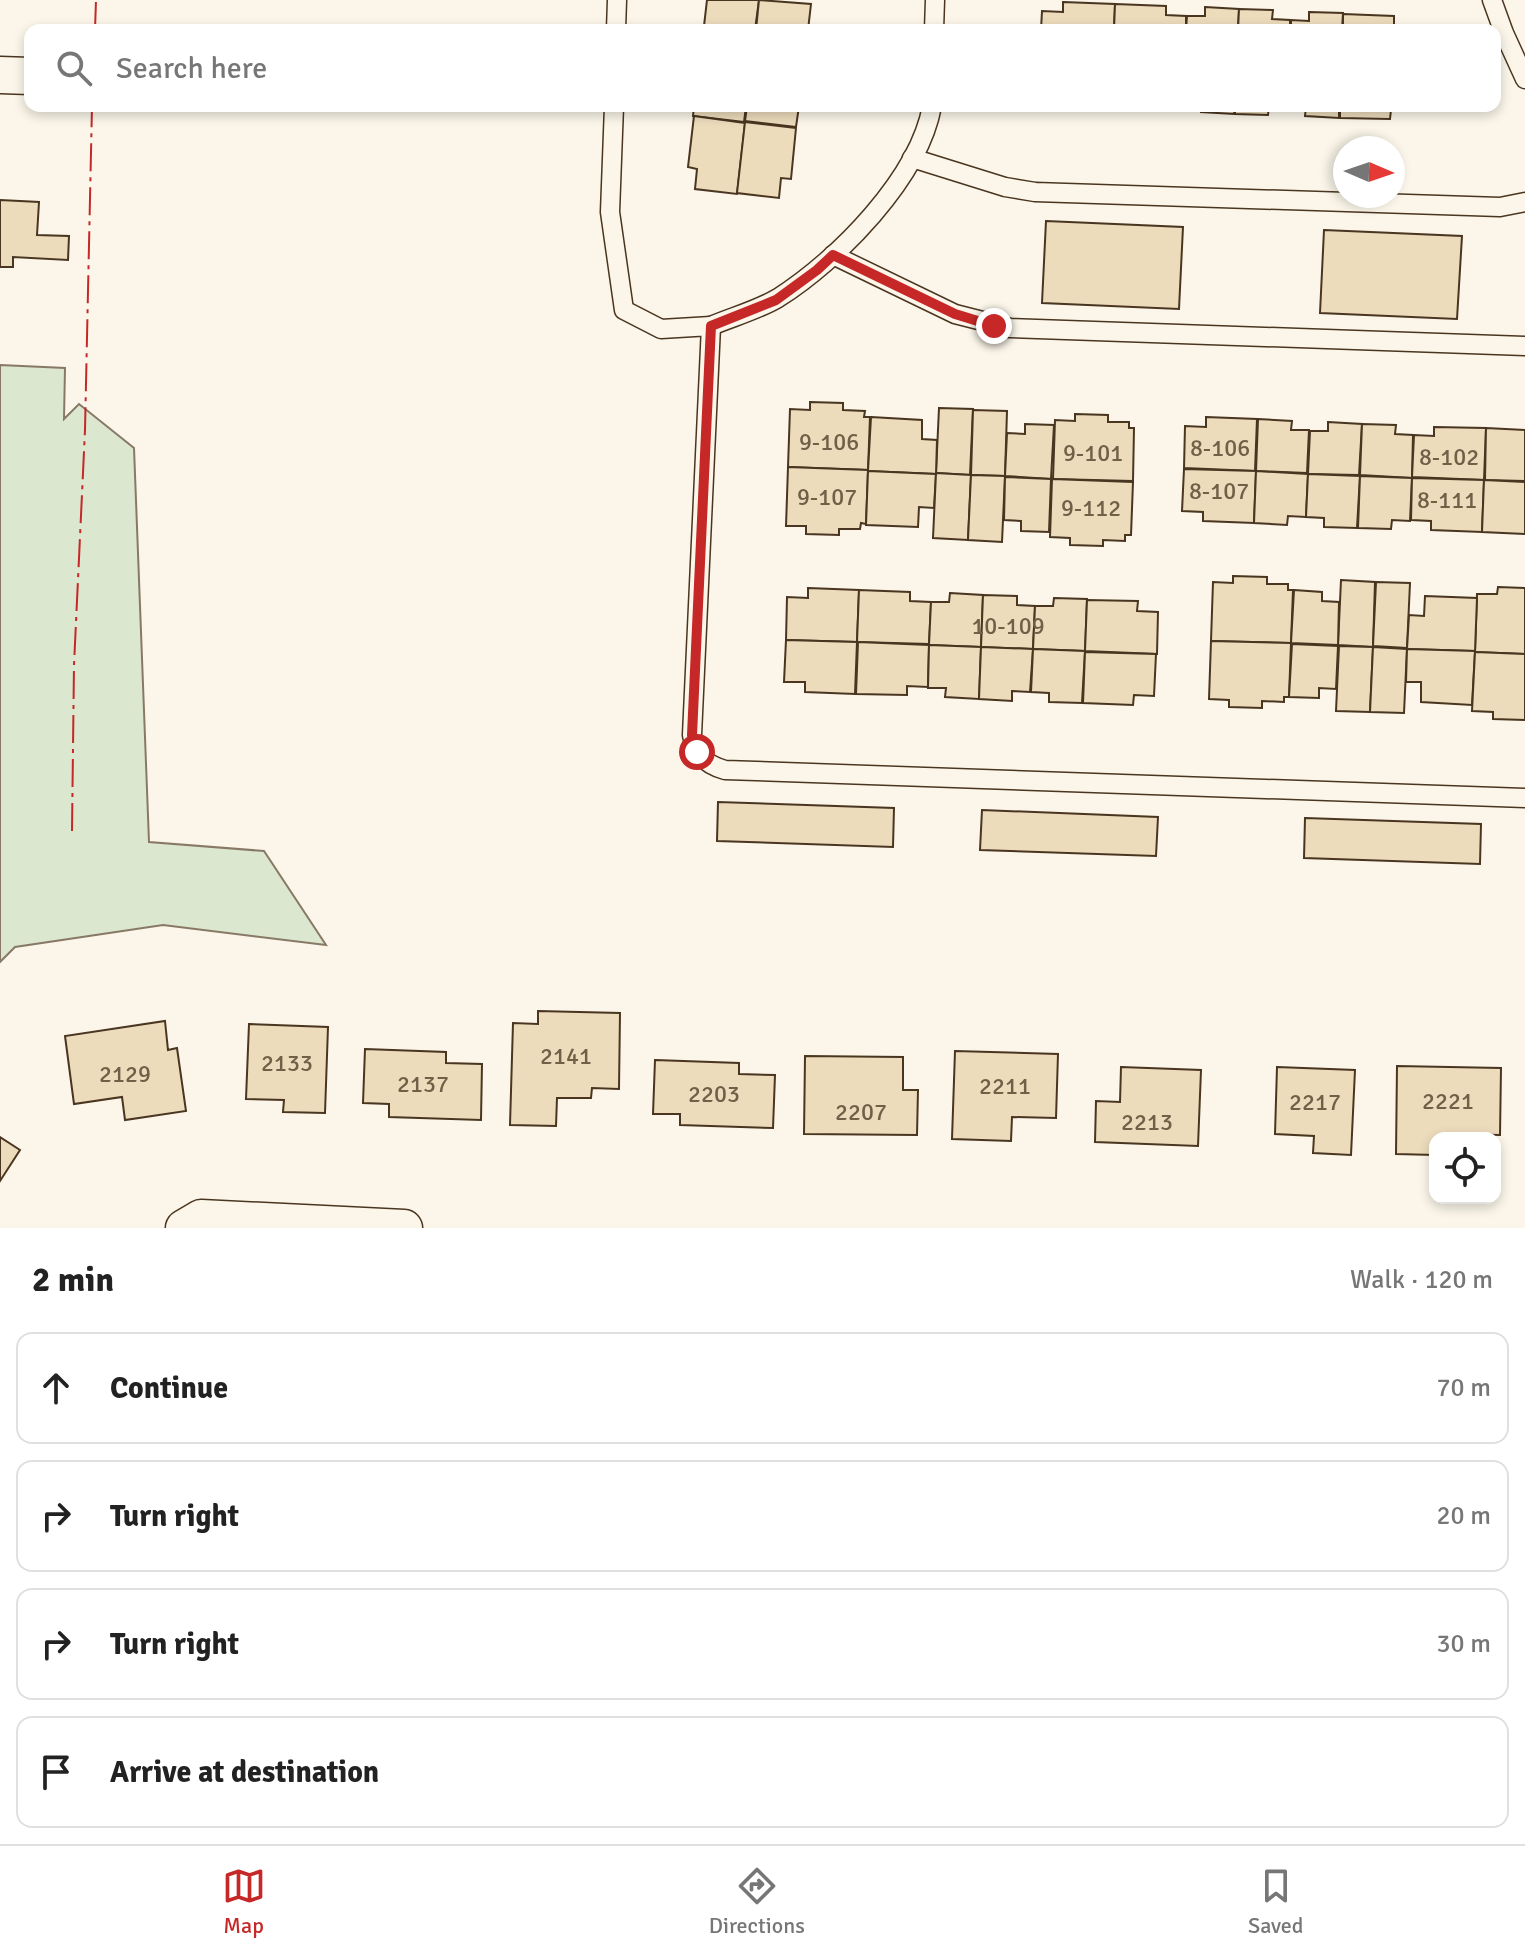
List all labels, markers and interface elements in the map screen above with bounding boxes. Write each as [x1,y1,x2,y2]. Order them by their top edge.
search box [24,24,1501,112]
icon: search [52,46,96,90]
text: Search here [116,50,267,87]
north arrow [1333,136,1405,208]
route end [976,308,1012,344]
house number: 9-106 [799,427,859,457]
house number: 8-106 [1190,433,1250,463]
house number: 9-101 [1063,438,1123,468]
house number: 8-102 [1419,442,1479,472]
house number: 8-107 [1189,476,1249,506]
house number: 9-107 [797,482,857,512]
house number: 8-111 [1417,485,1477,515]
house number: 9-112 [1061,493,1121,523]
house number: 10-109 [971,611,1045,641]
route start [679,734,715,770]
house number: 2141 [540,1041,592,1071]
house number: 2133 [261,1048,313,1078]
house number: 2129 [99,1059,151,1089]
house number: 2137 [397,1069,449,1099]
house number: 2211 [979,1071,1031,1101]
house number: 2203 [688,1079,740,1109]
house number: 2221 [1422,1086,1474,1116]
house number: 2217 [1289,1087,1341,1117]
house number: 2207 [835,1097,887,1127]
house number: 2213 [1121,1107,1173,1137]
map controls [1429,1132,1501,1204]
button: locate [1429,1132,1501,1204]
text: 2 min [32,1259,114,1301]
text: Walk · 120 m [1350,1264,1493,1296]
icon: ahead [34,1366,78,1410]
text: Continue [110,1370,228,1407]
text: 70 m [1436,1372,1491,1404]
icon: right [34,1494,78,1538]
text: Turn right [110,1498,239,1535]
text: 20 m [1436,1500,1491,1532]
icon: right [34,1622,78,1666]
text: Turn right [110,1626,239,1663]
text: 30 m [1436,1628,1491,1660]
icon: arrive [34,1750,78,1794]
text: Arrive at destination [110,1754,379,1791]
tab: Map [222,1864,266,1939]
tab: Directions [709,1864,805,1939]
tab: Saved [1248,1864,1303,1939]

